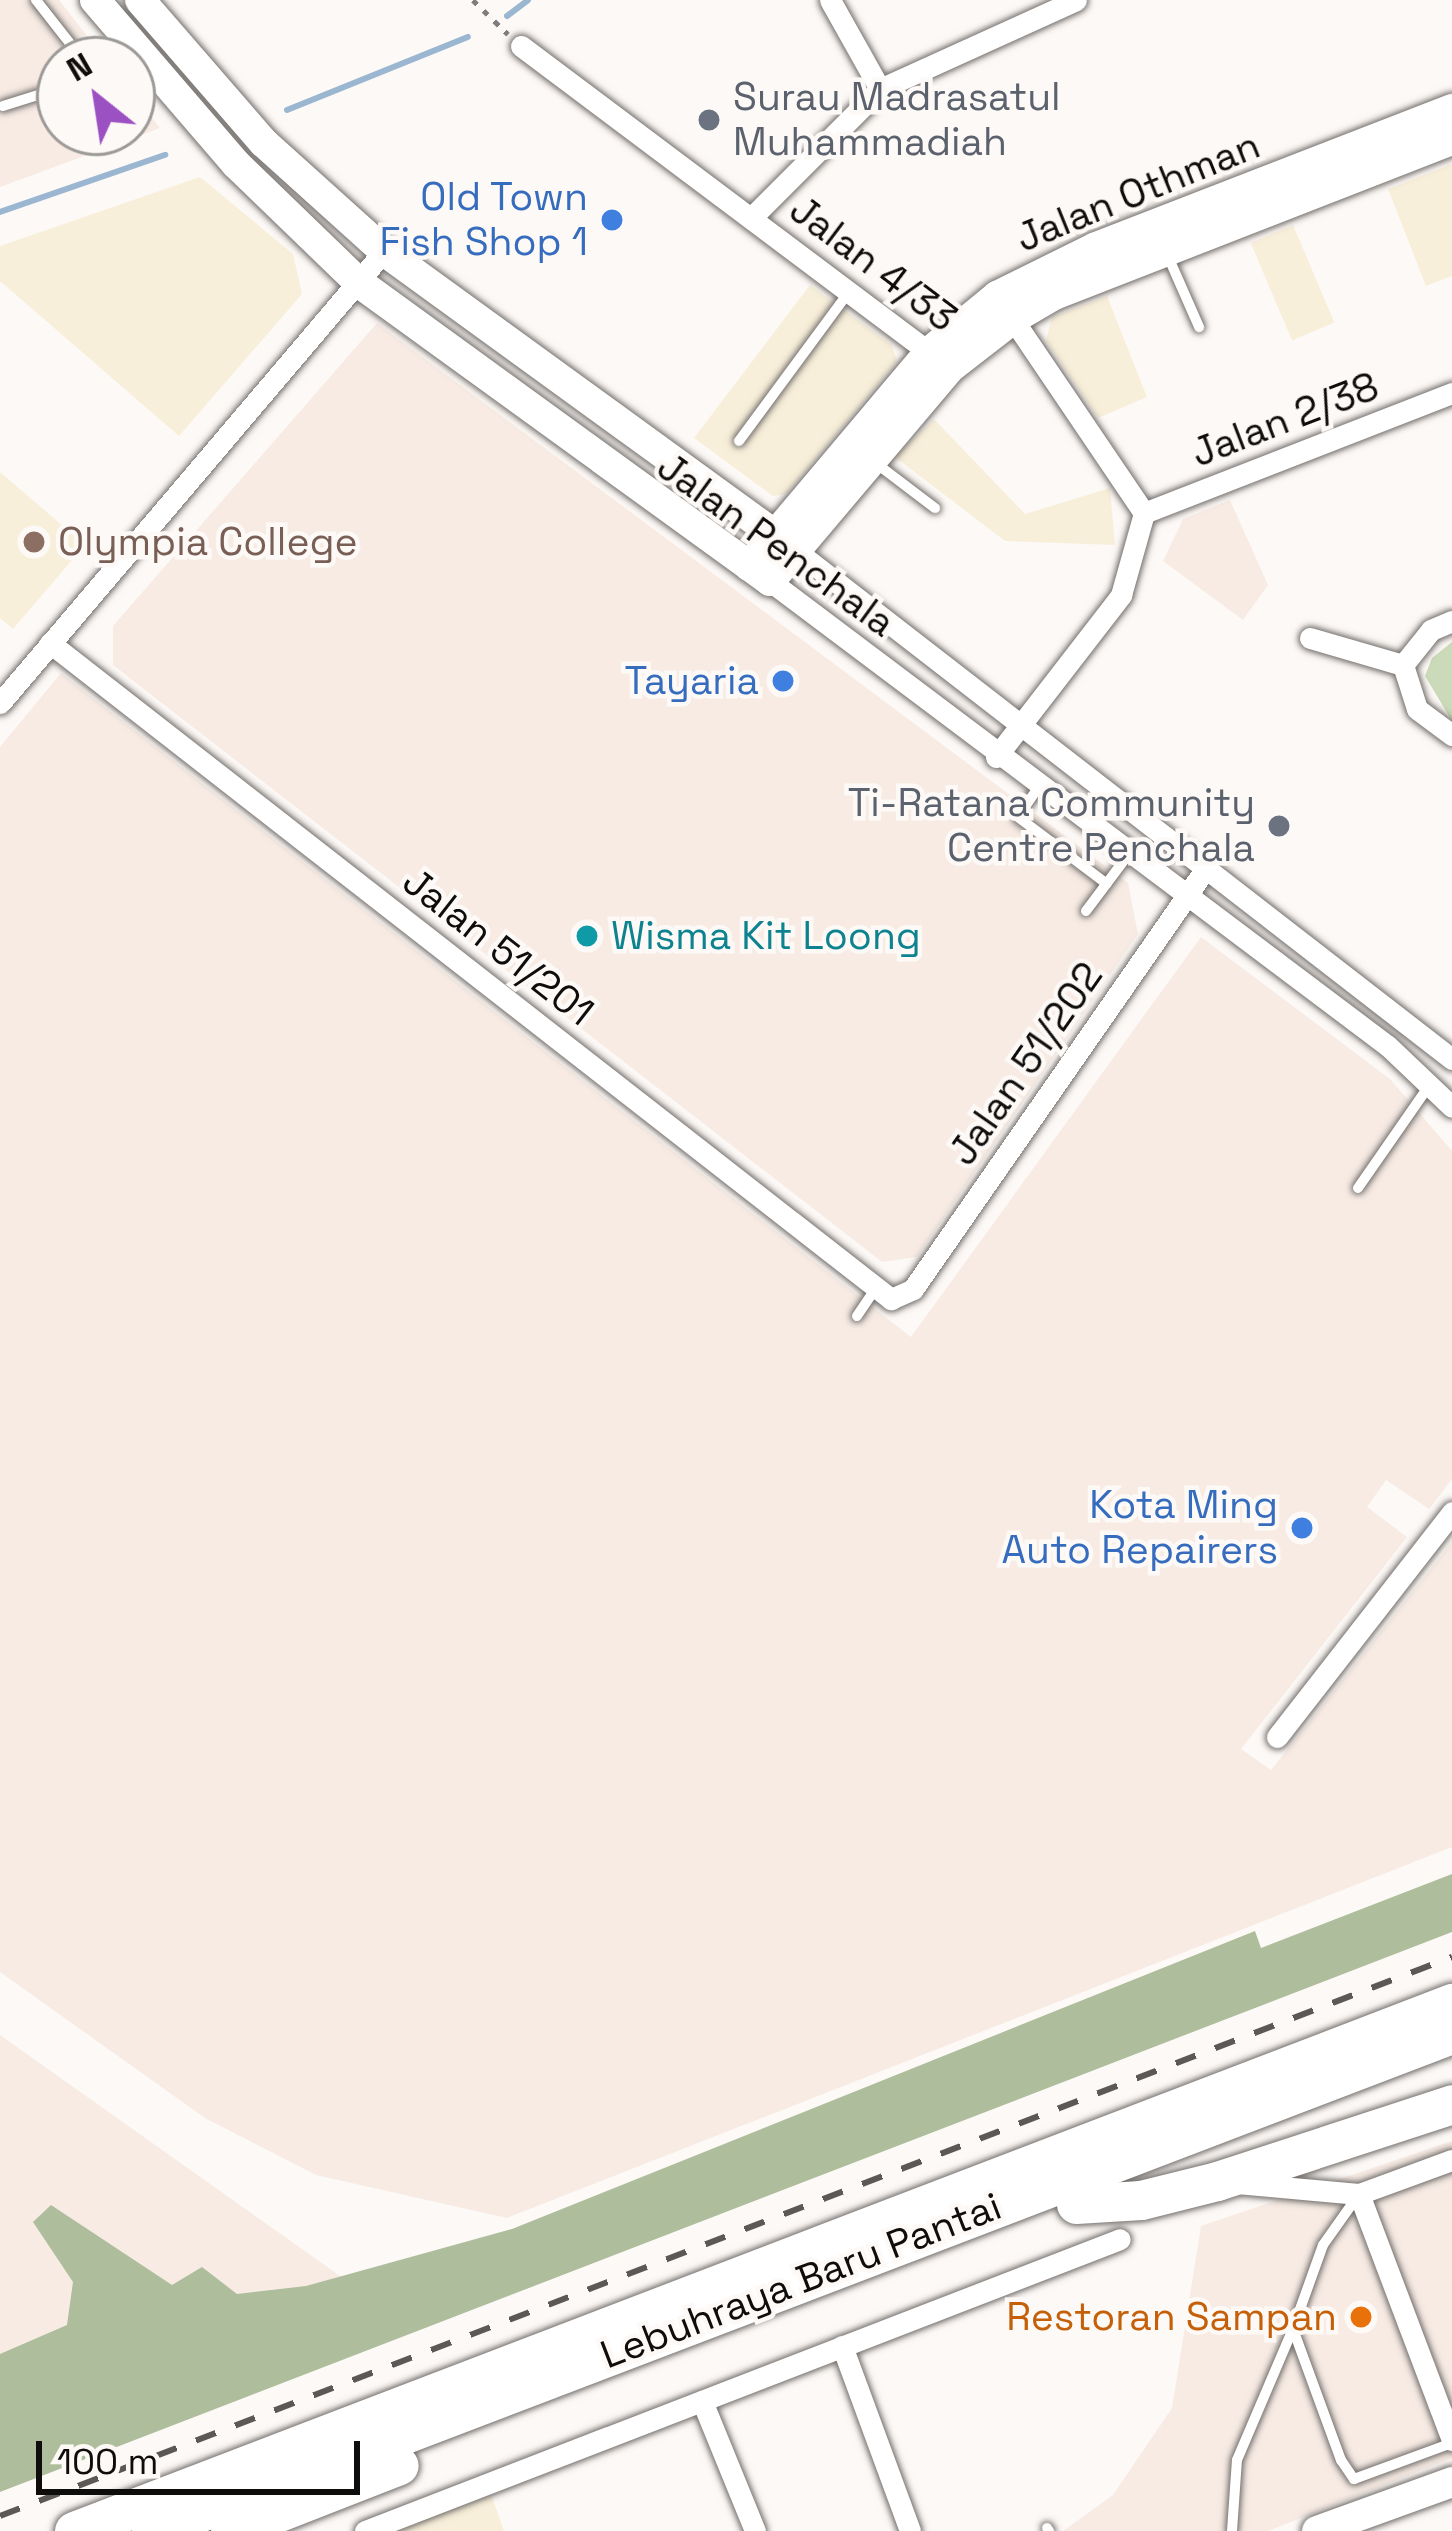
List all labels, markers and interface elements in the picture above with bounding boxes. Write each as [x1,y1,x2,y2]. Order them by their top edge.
north arrow [36,36,156,156]
text: N [59,44,100,91]
place label: Surau Madrasatul Muhammadiah [733,75,1061,166]
marker: Surau Madrasatul Muhammadiah [696,107,722,133]
street label: Jalan Othman [1009,122,1267,262]
place label: Old Town Fish Shop 1 [380,175,588,266]
street label: Jalan 4/33 [780,186,966,342]
marker: Old Town Fish Shop 1 [599,207,625,233]
street label: Jalan 2/38 [1185,363,1385,477]
street label: Jalan Penchala [648,443,904,647]
place label: Olympia College [58,519,358,565]
marker: Olympia College [21,529,47,555]
place label: Tayaria [625,658,759,704]
marker: Tayaria [770,668,796,694]
place label: Ti-Ratana Community Centre Penchala [848,781,1255,872]
marker: Ti-Ratana Community Centre Penchala [1266,813,1292,839]
street label: Jalan 51/201 [393,858,603,1036]
place label: Wisma Kit Loong [611,913,921,959]
marker: Wisma Kit Loong [574,923,600,949]
street label: Jalan 51/202 [939,954,1113,1174]
place label: Kota Ming Auto Repairers [1001,1483,1278,1574]
marker: Kota Ming Auto Repairers [1289,1515,1315,1541]
street label: Lebuhraya Baru Pantai [594,2183,1008,2379]
place label: Restoran Sampan [1006,2294,1337,2340]
marker: Restoran Sampan [1348,2304,1374,2330]
scale bar [42,2417,366,2491]
text: 100 m [57,2439,158,2485]

